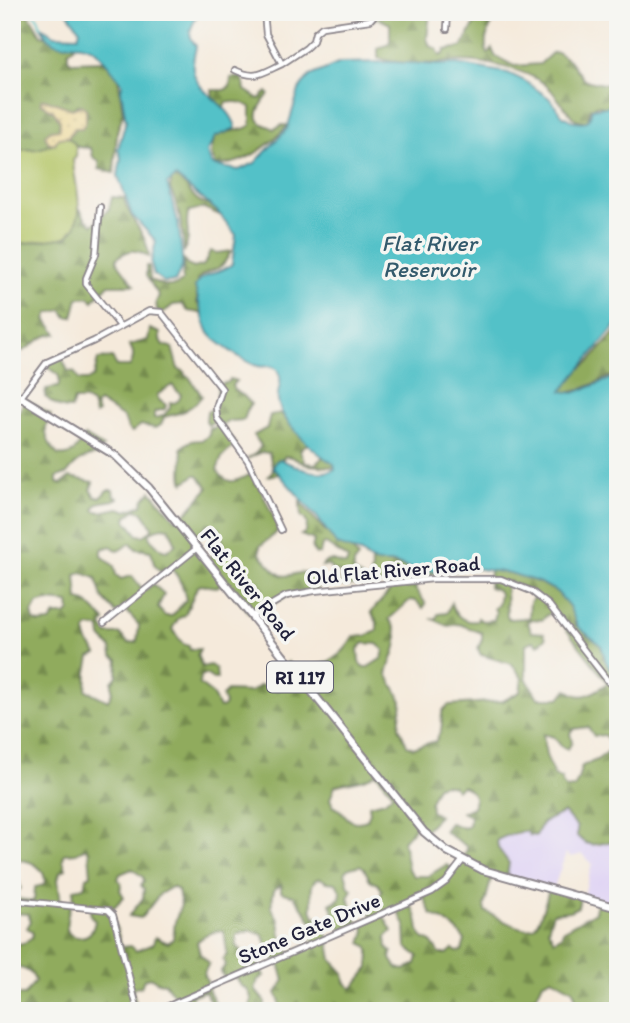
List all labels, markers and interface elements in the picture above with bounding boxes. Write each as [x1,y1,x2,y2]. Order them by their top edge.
water label: Flat River Reservoir [381,229,479,283]
street label: Flat River Road [195,523,301,645]
street label: Old Flat River Road [305,550,481,590]
road number: RI 117 [267,662,333,692]
street label: Stone Gate Drive [234,887,384,969]

